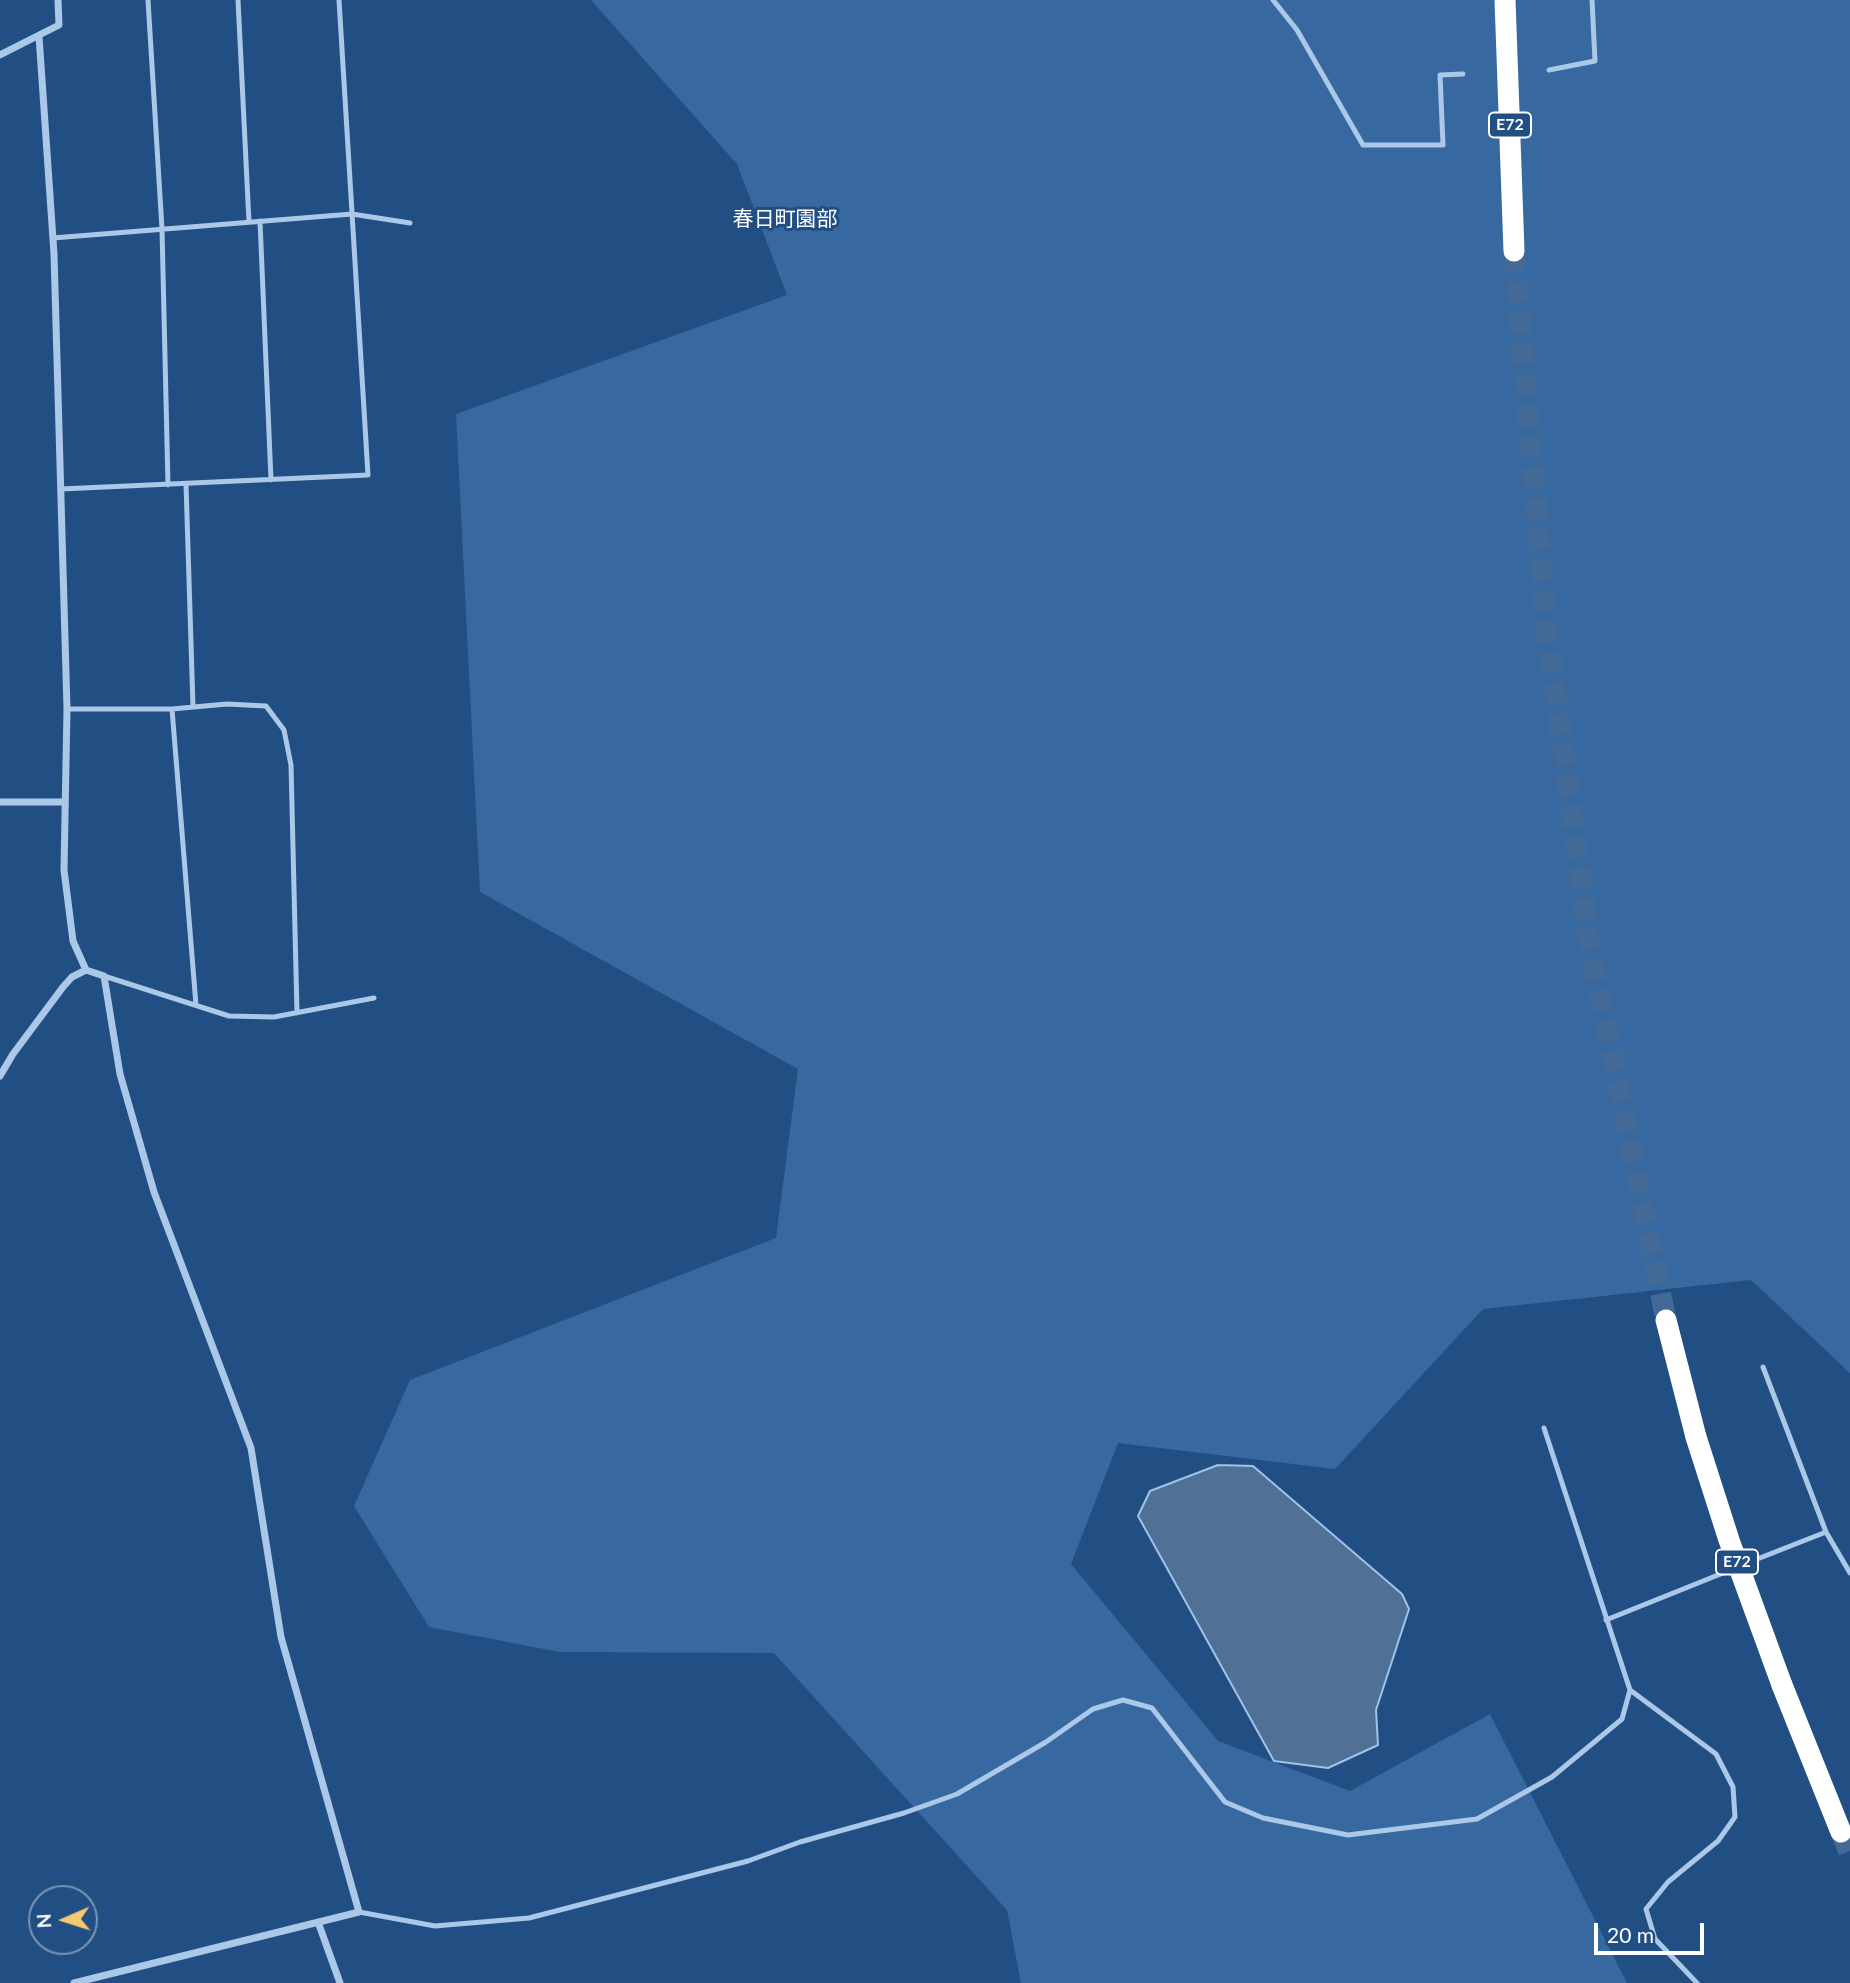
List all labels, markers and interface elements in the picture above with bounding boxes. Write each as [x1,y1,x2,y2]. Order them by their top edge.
road number: E72 [1489,113,1531,138]
district label: 春日町園部 [733,206,837,232]
road number: E72 [1716,1550,1758,1574]
north arrow [28,1885,98,1955]
scale bar [1598,1910,1708,1954]
text: N [32,1913,55,1929]
text: 20 m [1607,1922,1654,1947]

